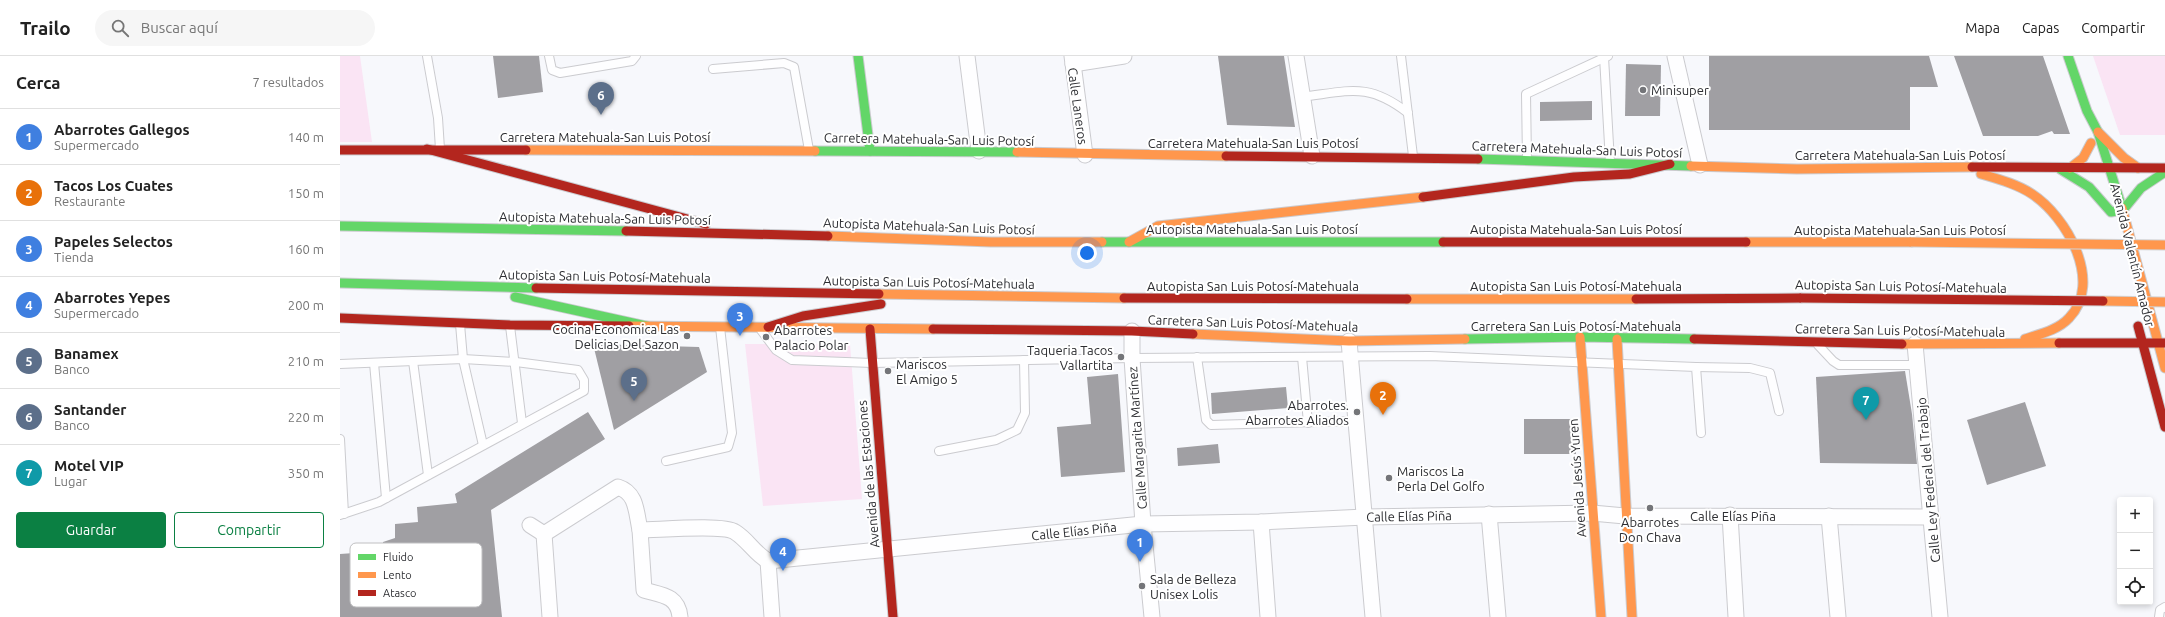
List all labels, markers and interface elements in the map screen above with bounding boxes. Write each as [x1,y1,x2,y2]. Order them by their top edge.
search box [95,10,375,46]
text: Trailo [20,17,71,39]
icon: search [109,17,131,39]
text: Buscar aquí [141,19,218,36]
text: Mapa [1965,20,2000,36]
text: Capas [2022,20,2059,36]
text: Compartir [2081,20,2145,36]
street label: Calle Laneros [1066,67,1090,146]
text: Cerca [16,73,61,92]
text: 7 resultados [253,75,324,89]
pin: 6 [588,82,614,115]
place label: Minisuper [1651,83,1709,97]
marker: Minisuper [1638,85,1648,95]
text: Abarrotes Gallegos [54,121,190,138]
text: 1 [25,130,33,144]
text: 140 m [288,130,324,144]
street label: Carretera Matehuala-San Luis Potosí [500,130,711,144]
street label: Carretera Matehuala-San Luis Potosí [824,130,1035,148]
street label: Carretera Matehuala-San Luis Potosí [1148,136,1359,150]
text: Supermercado [54,138,139,152]
street label: Carretera Matehuala-San Luis Potosí [1472,138,1683,160]
street label: Carretera Matehuala-San Luis Potosí [1795,148,2006,162]
text: Tacos Los Cuates [54,177,173,194]
street label: Avenida Valentín Amador [2108,182,2158,328]
text: 2 [25,186,33,200]
text: 150 m [288,186,324,200]
text: Restaurante [54,194,125,208]
street label: Autopista Matehuala-San Luis Potosí [499,209,712,227]
street label: Autopista Matehuala-San Luis Potosí [823,215,1036,237]
street label: Autopista Matehuala-San Luis Potosí [1146,222,1359,236]
street label: Autopista Matehuala-San Luis Potosí [1470,222,1683,236]
street label: Autopista Matehuala-San Luis Potosí [1794,223,2007,237]
text: Papeles Selectos [54,233,173,250]
text: 3 [25,242,33,256]
text: 160 m [288,242,324,256]
your location [1077,243,1097,263]
text: Tienda [54,250,94,264]
street label: Autopista San Luis Potosí-Matehuala [499,267,711,285]
street label: Autopista San Luis Potosí-Matehuala [823,273,1035,291]
street label: Autopista San Luis Potosí-Matehuala [1795,277,2007,295]
street label: Autopista San Luis Potosí-Matehuala [1147,279,1359,293]
street label: Autopista San Luis Potosí-Matehuala [1470,279,1682,293]
text: Abarrotes Yepes [54,289,170,306]
text: 4 [25,298,33,312]
text: 200 m [288,298,324,312]
pin: 3 [727,303,753,336]
text: Supermercado [54,306,139,320]
street label: Carretera San Luis Potosí-Matehuala [1148,312,1358,334]
street label: Carretera San Luis Potosí-Matehuala [1471,319,1681,333]
street label: Carretera San Luis Potosí-Matehuala [1795,321,2005,339]
place label: Cocina Economica Las Delicias Del Sazon [552,322,679,351]
place label: Abarrotes Palacio Polar [774,323,849,352]
marker: Cocina Economica Las Delicias Del Sazon [682,331,692,341]
marker: Abarrotes Palacio Polar [761,332,771,342]
place label: Taqueria Tacos Vallartita [1027,343,1113,372]
text: Banamex [54,345,119,362]
marker: Taqueria Tacos Vallartita [1116,352,1126,362]
text: 5 [25,354,33,368]
text: 210 m [288,354,324,368]
place label: Mariscos El Amigo 5 [896,357,958,386]
text: Banco [54,362,90,376]
marker: Mariscos El Amigo 5 [883,366,893,376]
street label: Calle Margarita Martínez [1125,366,1149,510]
pin: 5 [621,368,647,401]
pin: 2 [1370,382,1396,415]
pin: 7 [1853,387,1879,420]
street label: Calle Ley Federal del Trabajo [1914,397,1942,563]
place label: Abarrotes. Abarrotes Aliados [1245,398,1349,427]
street label: Avenida de las Estaciones [855,399,881,548]
text: Santander [54,401,127,418]
marker: Abarrotes. Abarrotes Aliados [1352,407,1362,417]
text: 6 [25,410,33,424]
text: 220 m [288,410,324,424]
text: Banco [54,418,90,432]
street label: Avenida Jesús Yuren [1566,418,1588,538]
text: Motel VIP [54,457,124,474]
place label: Mariscos La Perla Del Golfo [1397,464,1485,493]
text: 7 [25,466,33,480]
text: 350 m [288,466,324,480]
marker: Mariscos La Perla Del Golfo [1384,473,1394,483]
text: Lugar [54,474,87,488]
map controls [2117,497,2153,605]
button: + [2117,497,2153,533]
marker: Abarrotes Don Chava [1645,503,1655,513]
street label: Calle Elías Piña [1366,508,1452,524]
street label: Calle Elías Piña [1690,509,1776,523]
button: Guardar [16,512,166,548]
button: Compartir [174,512,324,548]
place label: Abarrotes Don Chava [1619,515,1681,544]
street label: Calle Elías Piña [1031,520,1117,542]
pin: 1 [1127,529,1153,562]
button: − [2117,533,2153,569]
pin: 4 [770,538,796,571]
legend [350,543,482,607]
text: Fluido [383,551,414,563]
text: Lento [383,569,412,581]
button: locate [2117,569,2153,605]
place label: Sala de Belleza Unisex Lolis [1150,572,1236,601]
marker: Sala de Belleza Unisex Lolis [1137,581,1147,591]
text: Atasco [383,587,416,599]

